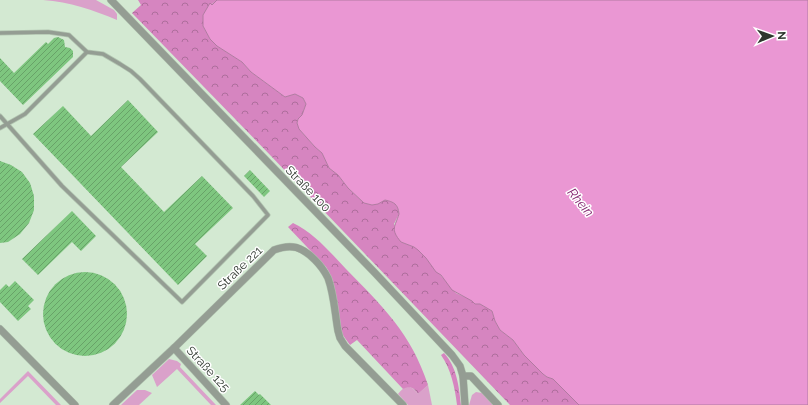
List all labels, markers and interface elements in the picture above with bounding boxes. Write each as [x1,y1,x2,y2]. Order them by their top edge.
north arrow [752,16,792,56]
text: N [775,31,788,40]
street label: Straße 100 [283,163,333,215]
water label: Rhein [564,185,597,220]
street label: Straße 221 [215,243,265,293]
street label: Straße 125 [184,344,233,395]

